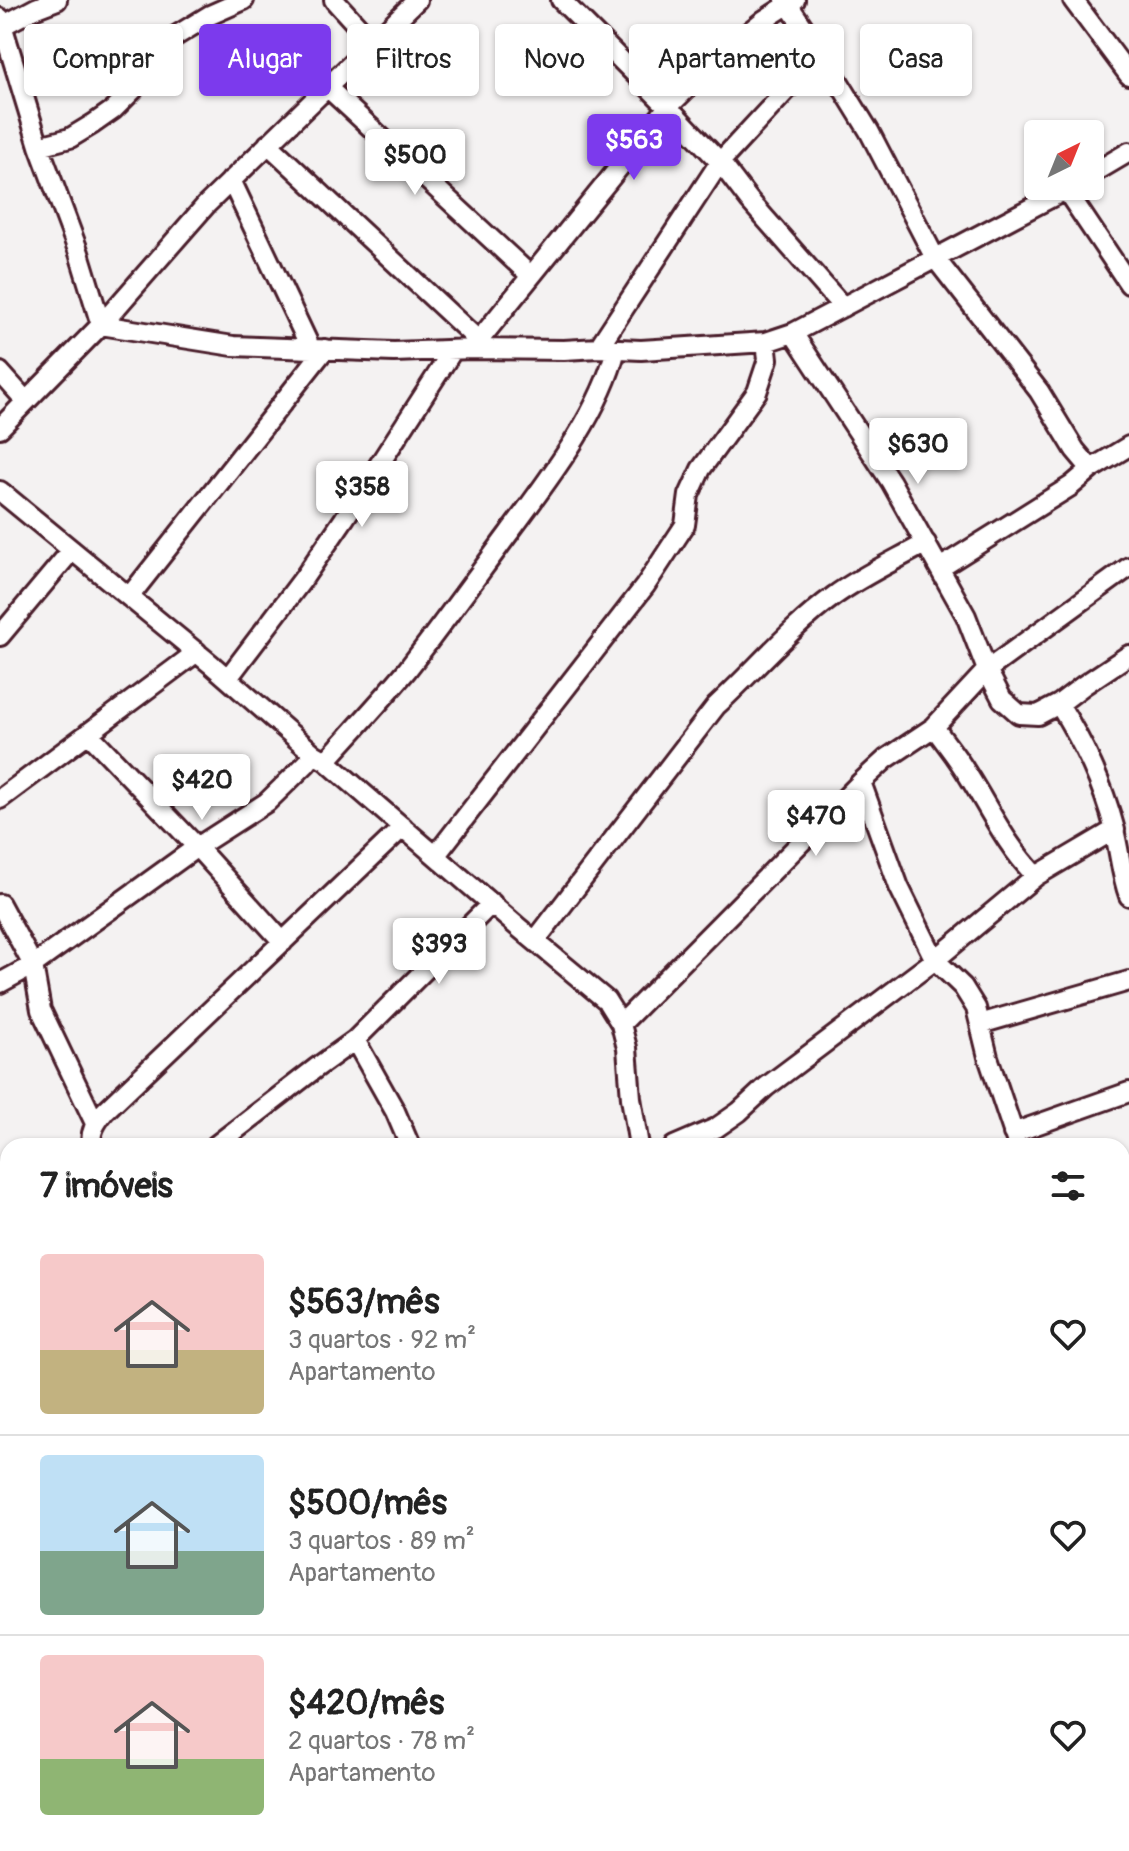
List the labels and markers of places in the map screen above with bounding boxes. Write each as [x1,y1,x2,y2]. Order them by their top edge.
pin: $563 [587,114,681,182]
pin: $500 [368,129,462,197]
pin: $630 [871,418,965,486]
pin: $358 [315,461,409,529]
pin: $420 [155,754,249,822]
pin: $470 [769,790,863,858]
pin: $393 [392,918,486,986]

